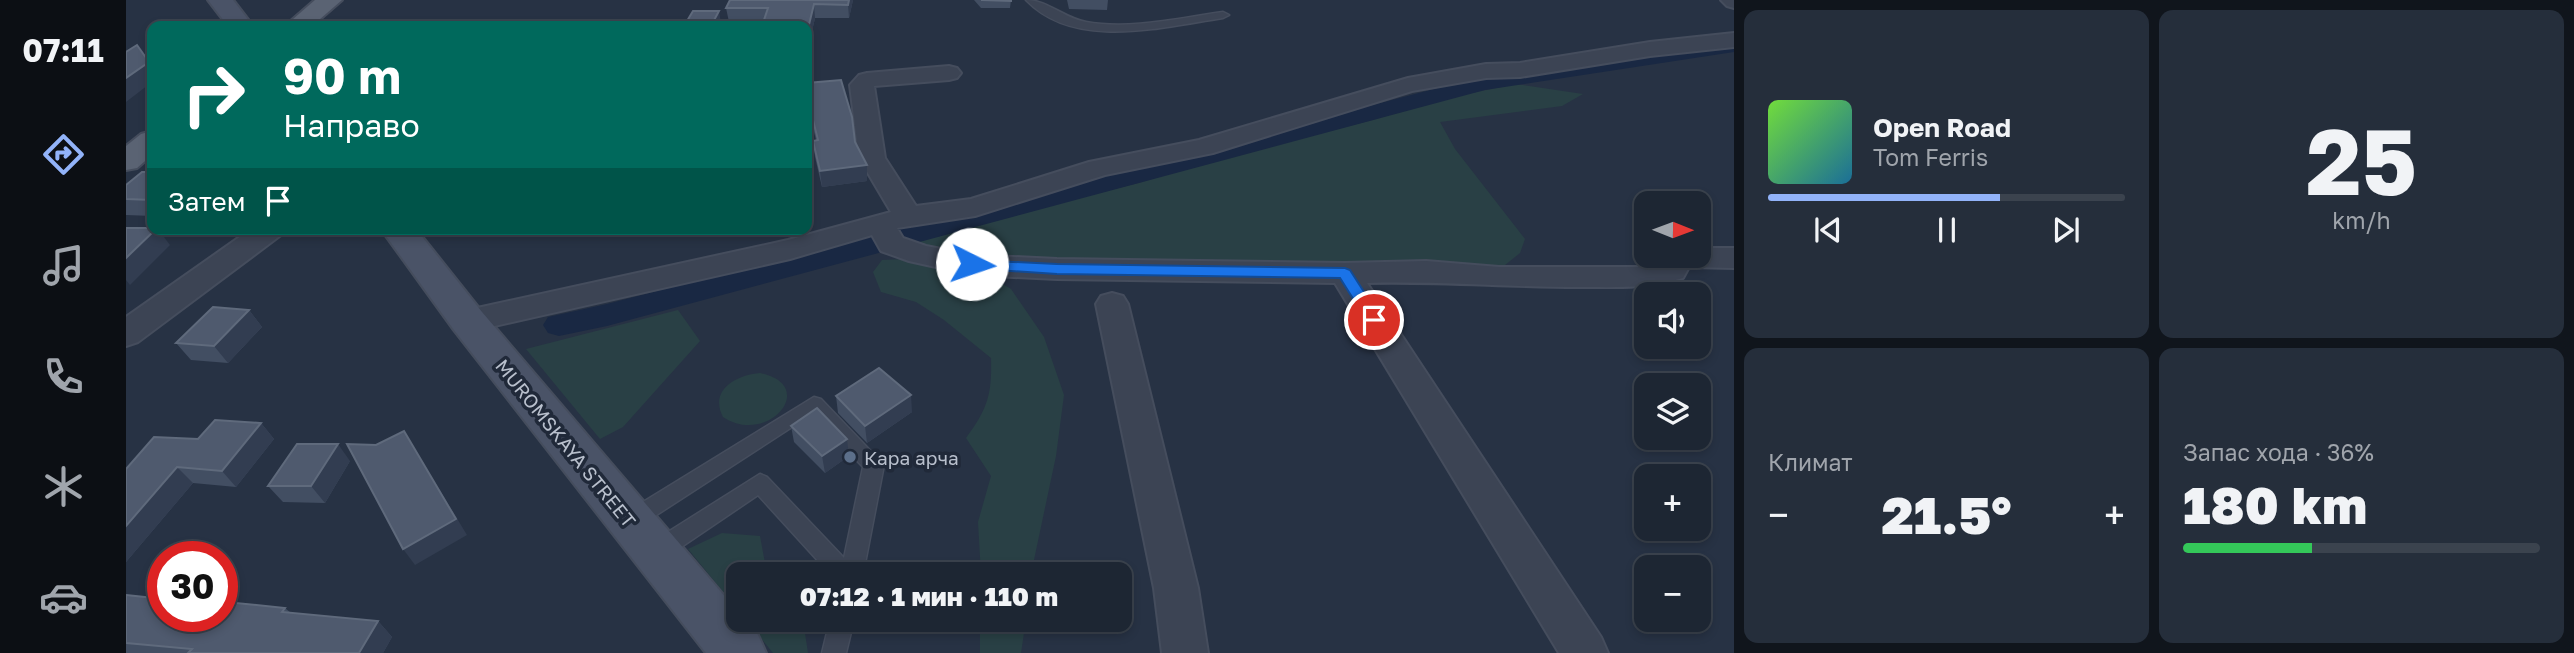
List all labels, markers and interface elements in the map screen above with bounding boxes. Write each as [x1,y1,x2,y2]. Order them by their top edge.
text: 07:11 [22,31,104,69]
text: 90 m [283,46,401,105]
icon: right [168,49,259,140]
text: Направо [283,106,420,144]
text: 25 [2306,106,2417,215]
text: Open Road [1873,112,2011,143]
icon: directions [39,130,88,179]
text: Tom Ferris [1873,143,1988,171]
icon: arrive [259,182,297,220]
text: Затем [168,186,245,217]
north arrow [1634,191,1712,268]
map controls [1634,191,1711,632]
text: km/h [2332,206,2391,234]
icon: previous [1809,211,1847,249]
icon: pause [1928,211,1966,249]
icon: next [2047,211,2085,249]
position arrow [935,227,1009,301]
icon: music [39,241,88,290]
button: sound [1634,282,1711,359]
pin [1344,290,1404,350]
icon: arrive [1355,301,1393,339]
icon: phone [39,352,88,401]
street label: MUROMSKAYA STREET [491,354,641,532]
button: layers [1634,373,1711,450]
text: Запас хода · 36% [2183,438,2374,466]
place label: Кара арча [864,446,959,469]
text: Климат [1768,448,1853,476]
marker: Кара арча [842,449,858,465]
icon: climate [39,462,88,511]
button: + [1634,464,1711,541]
text: 180 km [2183,473,2367,535]
text: 21.5° [1882,483,2011,545]
text: − [1768,492,1789,537]
text: + [2104,492,2125,537]
speed limit sign: 30 [147,541,238,632]
button: − [1634,555,1711,632]
icon: car [39,573,88,622]
text: 07:12 · 1 мин · 110 m [800,581,1058,612]

